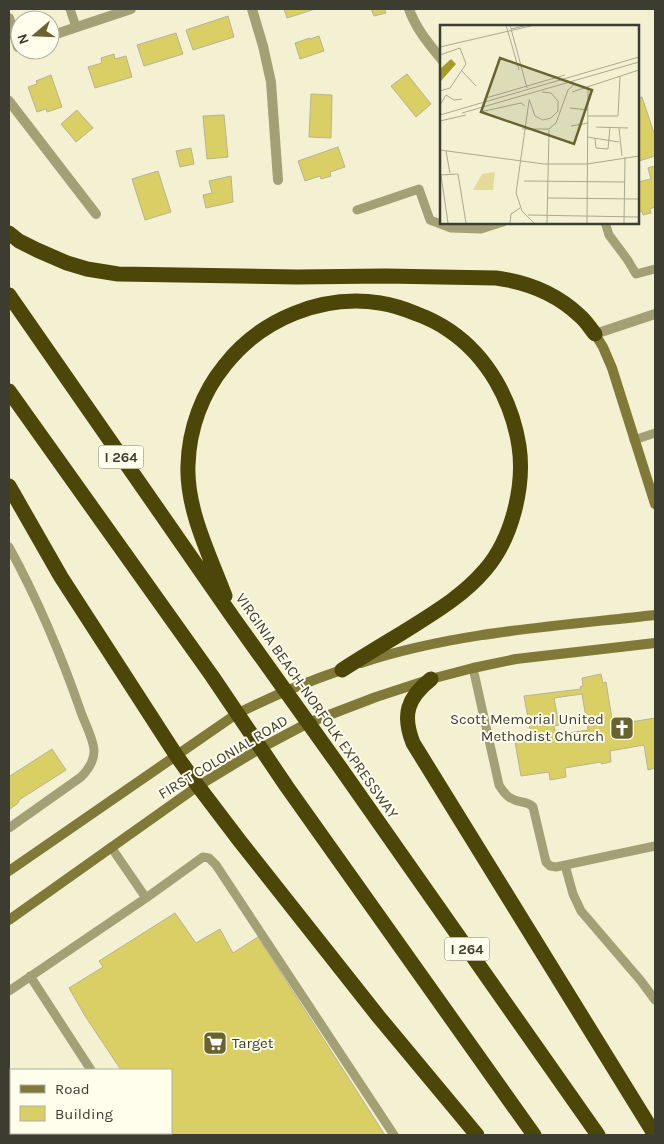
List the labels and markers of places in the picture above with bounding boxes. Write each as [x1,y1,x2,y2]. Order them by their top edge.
place label: Scott Memorial United Methodist Church [450,710,604,745]
church icon: Scott Memorial United Methodist Church [609,715,635,741]
supermarket icon: Target [202,1030,228,1056]
place label: Target [232,1034,274,1052]

